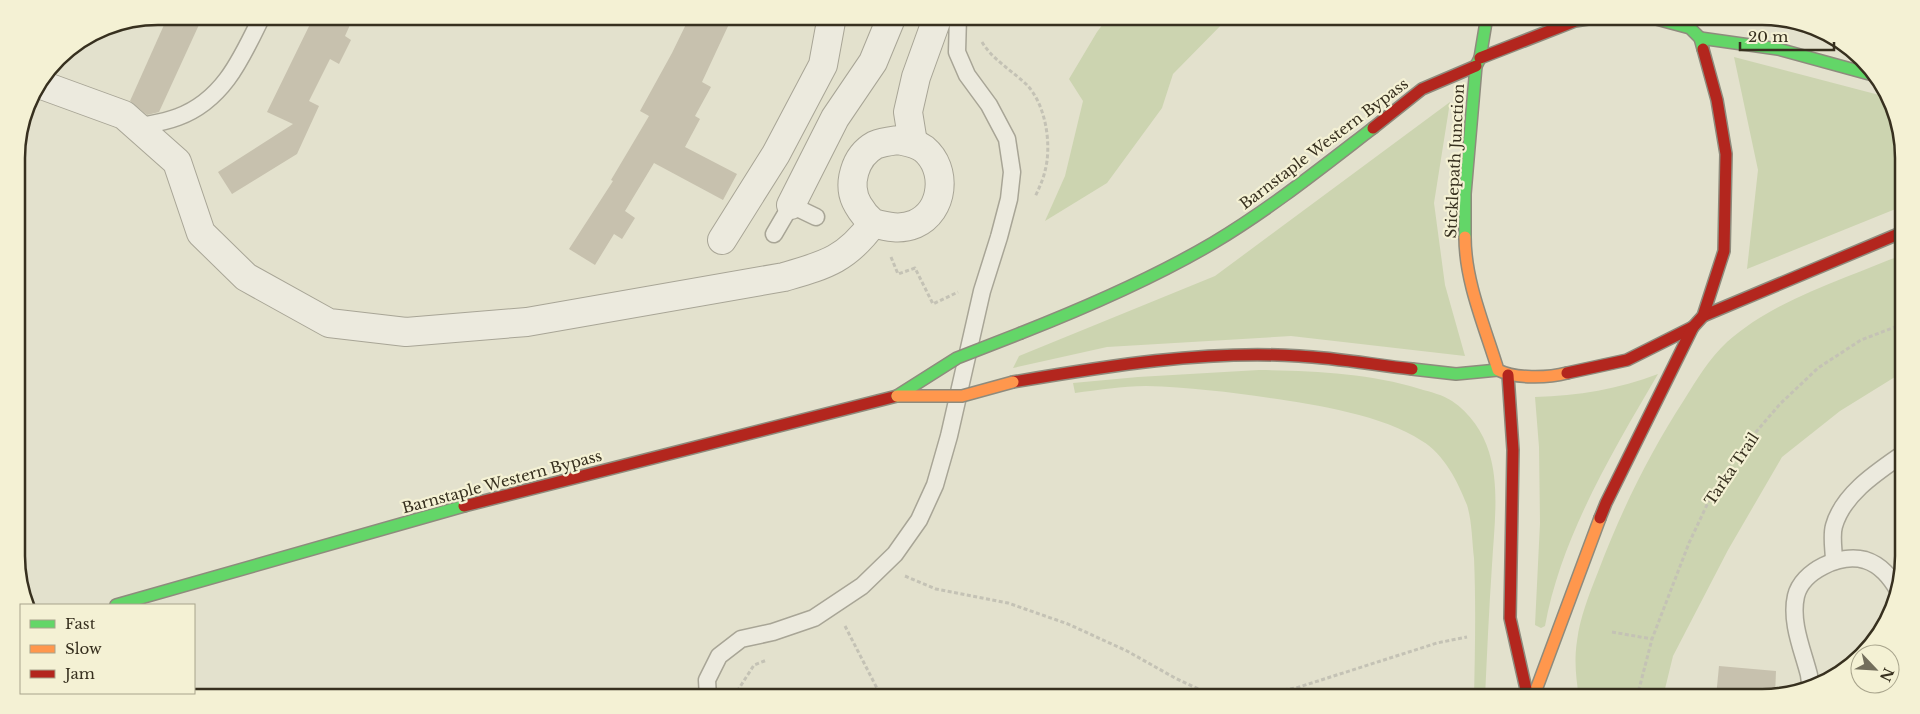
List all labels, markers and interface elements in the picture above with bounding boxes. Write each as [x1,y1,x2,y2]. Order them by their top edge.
scale bar [1740,20,1834,52]
text: 20 m [1748,27,1788,46]
street label: Barnstaple Western Bypass [1236,74,1412,213]
street label: Sticklepath Junction [1441,83,1468,239]
street label: Tarka Trail [1700,429,1763,509]
street label: Barnstaple Western Bypass [400,446,604,517]
legend [20,604,195,694]
text: Fast [65,614,96,633]
text: Slow [65,639,102,658]
north arrow [1850,644,1900,694]
text: Jam [63,664,95,683]
text: N [1876,665,1898,684]

